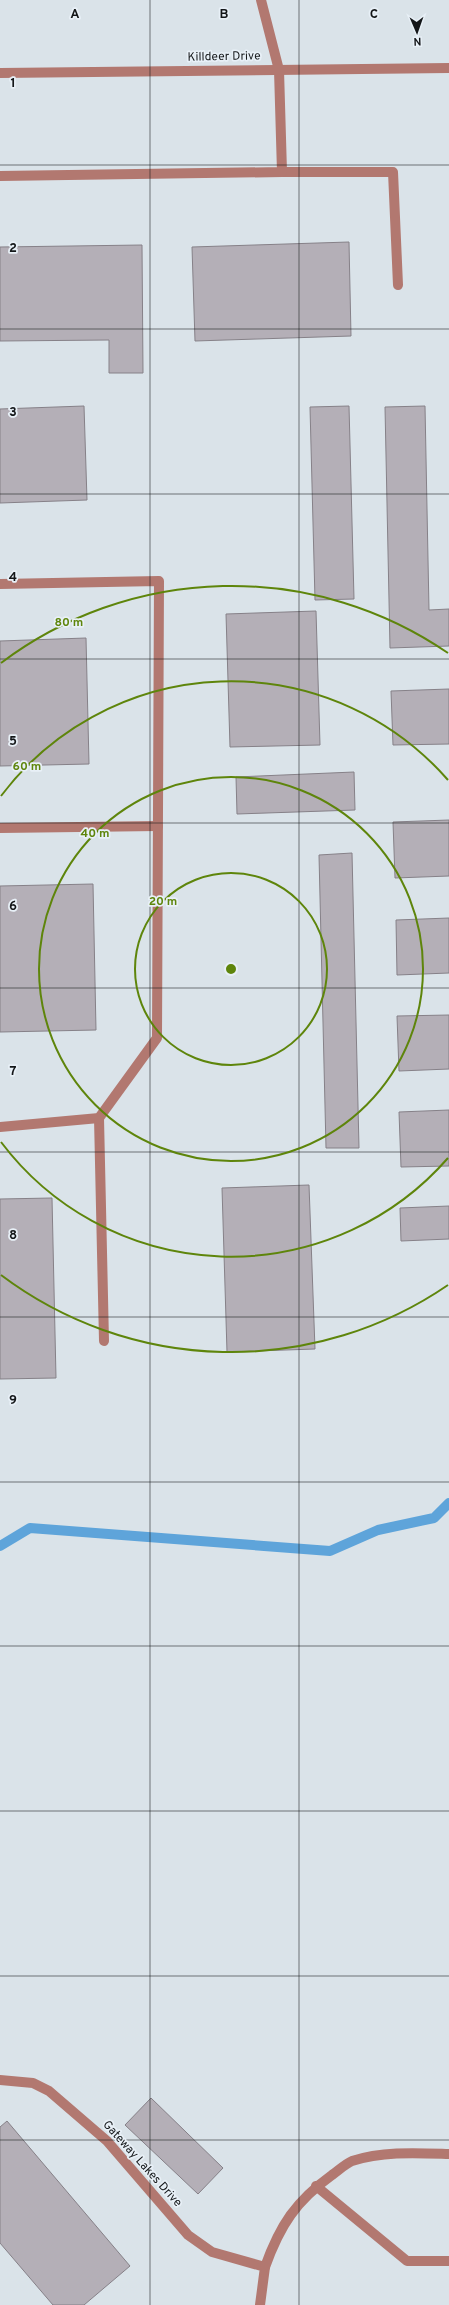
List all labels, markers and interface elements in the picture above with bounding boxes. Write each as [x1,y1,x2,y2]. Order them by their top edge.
text: A [70,7,80,23]
text: B [220,7,229,23]
text: C [370,7,378,23]
north arrow [397,12,437,52]
text: N [413,34,422,48]
street label: Killdeer Drive [187,48,261,66]
text: 1 [10,76,16,92]
text: 2 [9,241,17,257]
text: 3 [9,405,17,421]
text: 4 [9,570,17,586]
text: 80 m [55,615,83,631]
text: 5 [9,734,17,750]
text: 60 m [13,759,41,775]
text: 40 m [80,826,110,842]
text: 20 m [149,894,177,910]
text: 6 [9,899,17,915]
centre of rings [224,962,238,976]
text: 7 [10,1064,17,1080]
text: 8 [9,1228,17,1244]
text: 9 [9,1393,17,1409]
street label: Gateway Lakes Drive [99,2117,185,2211]

